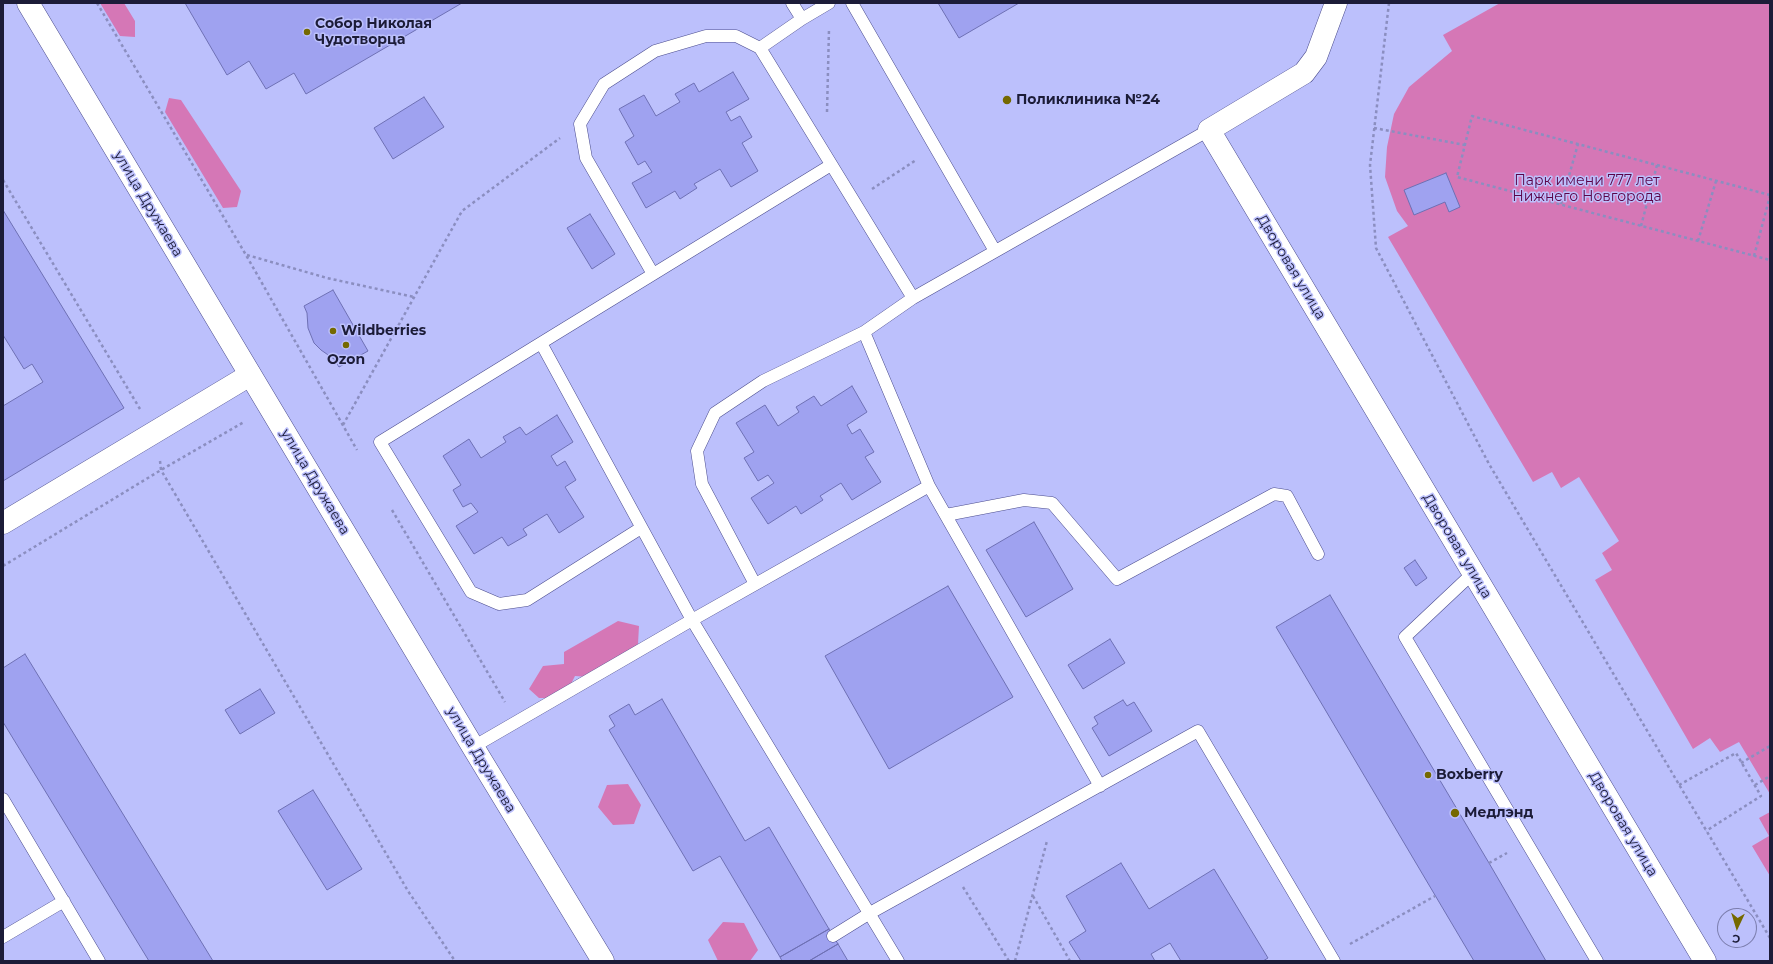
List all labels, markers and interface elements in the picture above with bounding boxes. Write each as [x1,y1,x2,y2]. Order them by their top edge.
place label: Собор Николая Чудотворца [315,16,432,48]
marker: Собор Николая Чудотворца [302,27,312,37]
place label: Поликлиника №24 [1016,92,1160,108]
marker: Поликлиника №24 [1001,94,1013,106]
street label: улица Дружаева [110,148,186,260]
park label: Парк имени 777 лет Нижнего Новгорода [1512,173,1662,206]
street label: Дворовая улица [1253,211,1329,323]
place label: Wildberries [341,323,426,339]
marker: Wildberries [328,326,338,336]
marker: Ozon [341,340,351,350]
place label: Ozon [327,352,365,368]
street label: улица Дружаева [277,426,353,538]
street label: Дворовая улица [1419,490,1495,602]
street label: улица Дружаева [443,704,519,816]
place label: Boxberry [1436,767,1503,783]
street label: Дворовая улица [1585,768,1661,880]
marker: Boxberry [1423,770,1433,780]
place label: Медлэнд [1464,805,1533,821]
marker: Медлэнд [1449,807,1461,819]
north arrow [1717,908,1757,948]
text: С [1732,932,1741,946]

